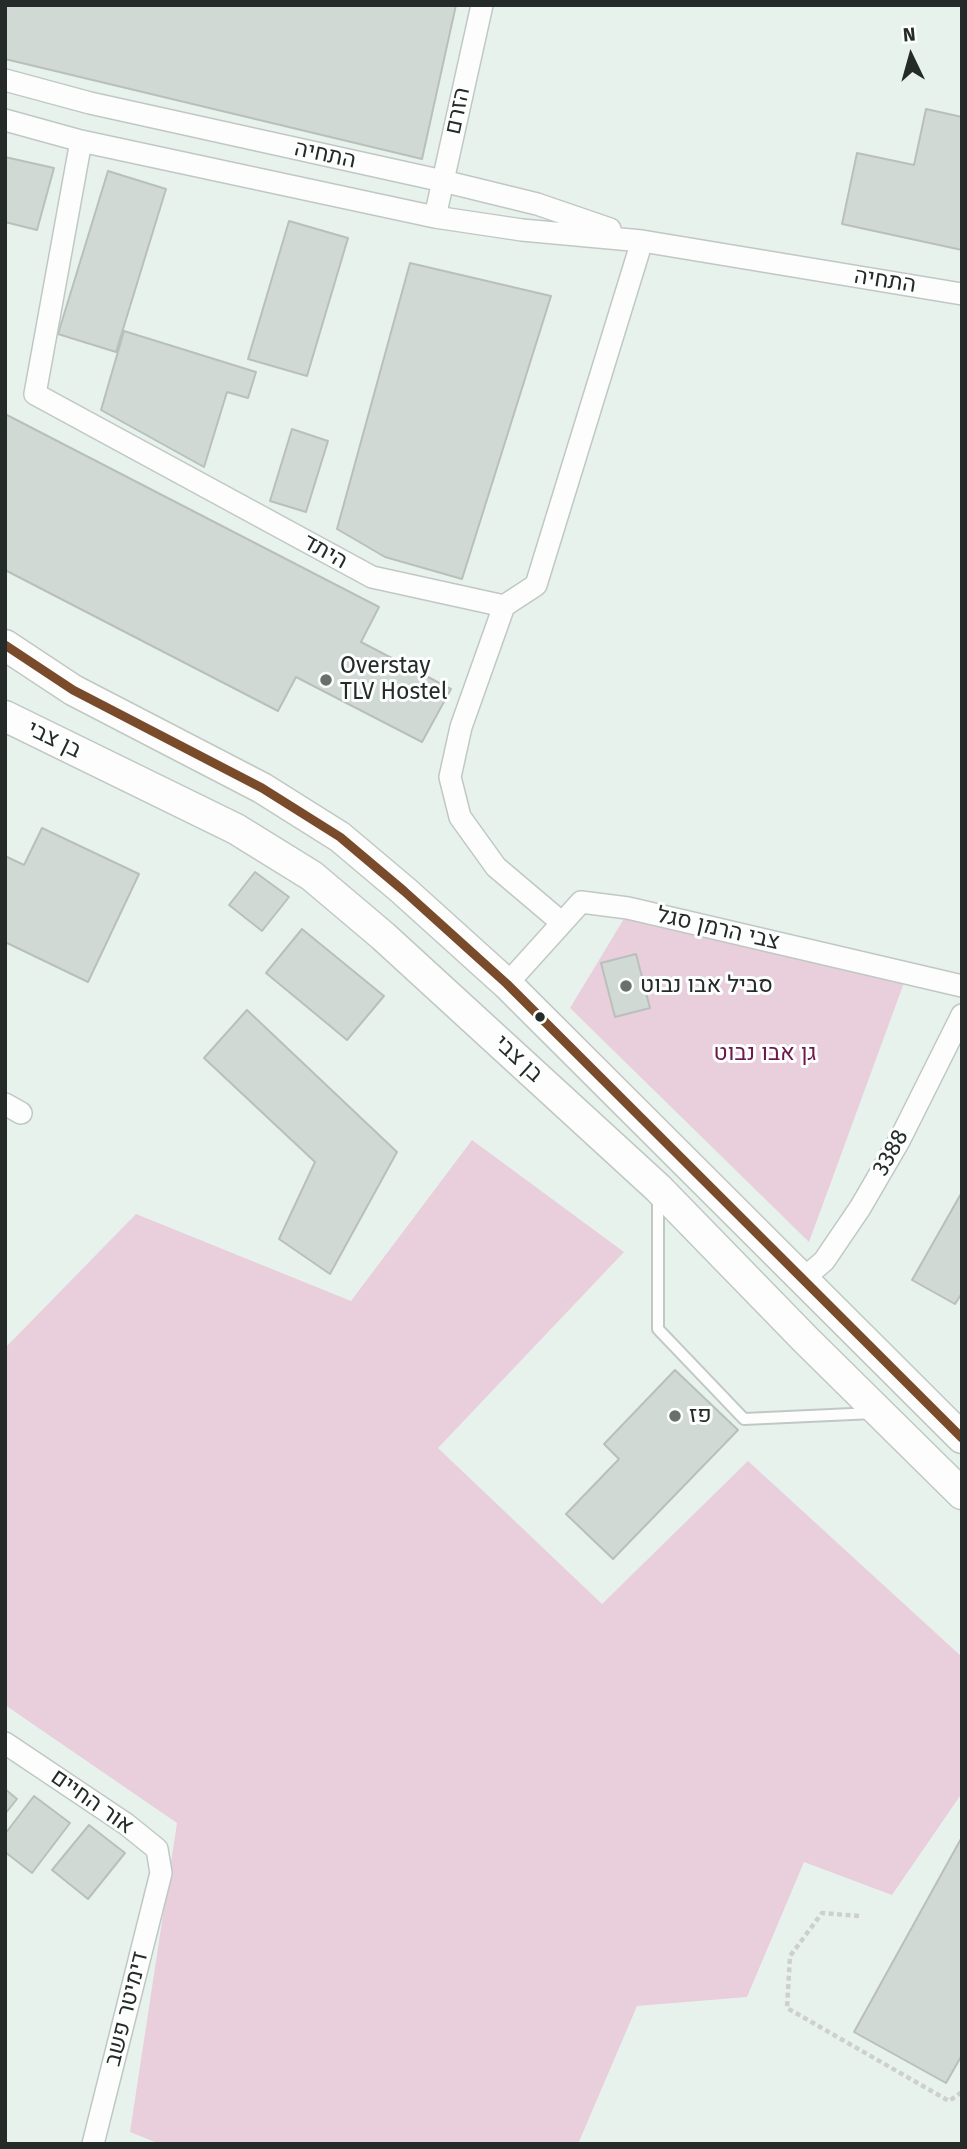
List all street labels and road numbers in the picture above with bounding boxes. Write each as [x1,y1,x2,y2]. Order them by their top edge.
street label: הזרם [440,85,476,137]
street label: התחיה [292,135,358,175]
street label: התחיה [852,262,918,300]
street label: היתד [298,529,352,575]
street label: בן צבי [23,715,85,765]
street label: צבי הרמן סגל [654,901,782,957]
street label: בן צבי [488,1030,548,1088]
street label: 3388 [867,1125,915,1181]
street label: אור החיים [45,1763,139,1841]
street label: דימיטר פשב [99,1949,155,2069]

